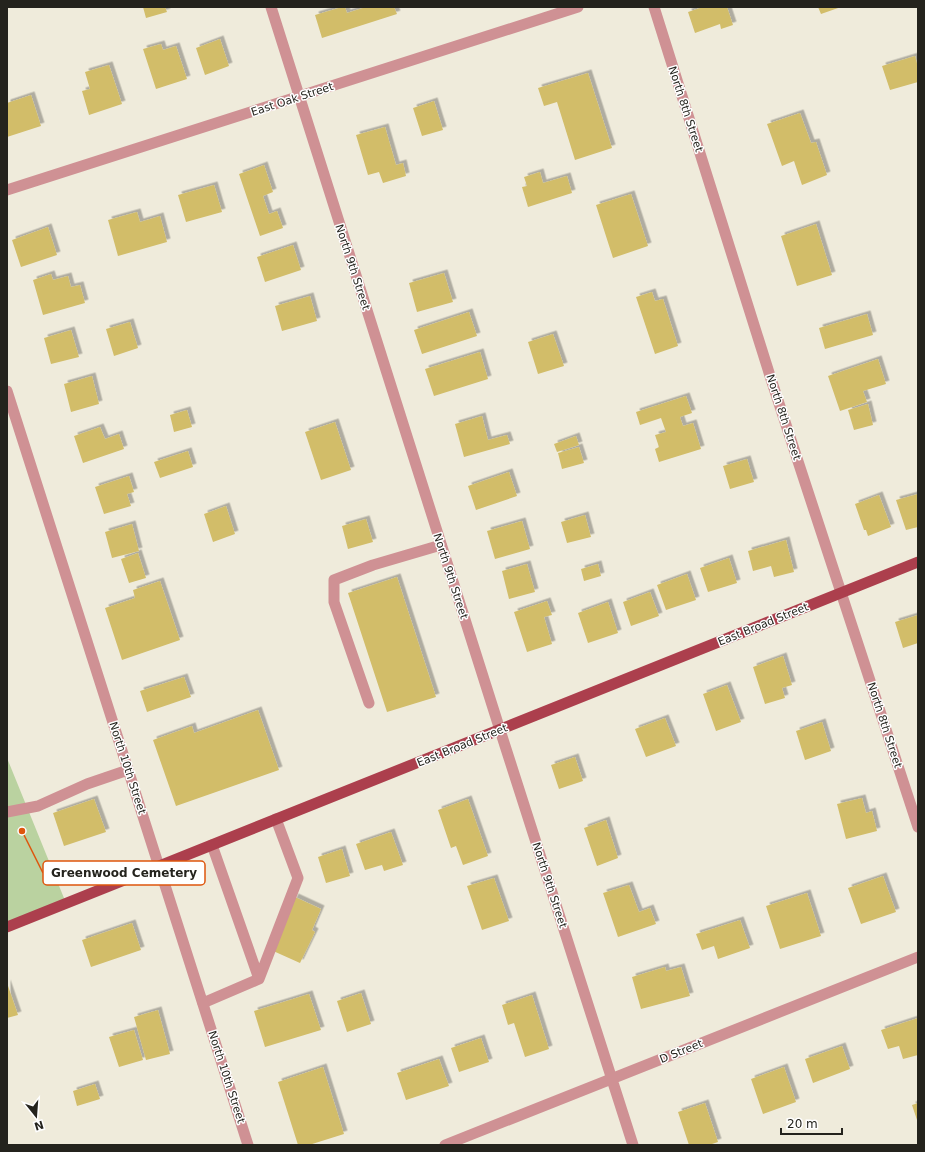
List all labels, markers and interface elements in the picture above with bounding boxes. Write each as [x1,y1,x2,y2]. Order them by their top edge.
street label: North 8th Street [666,65,706,154]
street label: East Oak Street [249,80,336,119]
street label: North 9th Street [333,223,373,312]
street label: North 8th Street [764,373,804,462]
street label: North 9th Street [431,532,471,621]
street label: East Broad Street [716,600,811,649]
street label: North 8th Street [865,681,905,770]
street label: North 10th Street [106,720,149,817]
street label: East Broad Street [415,721,510,770]
street label: North 9th Street [530,841,570,930]
callout: Greenwood Cemetery [43,861,205,885]
text: Greenwood Cemetery [51,866,197,880]
street label: North 10th Street [205,1029,248,1126]
street label: D Street [658,1037,705,1066]
north arrow [16,1096,56,1136]
scale bar [781,1110,842,1136]
text: 20 m [787,1117,818,1131]
text: N [32,1118,45,1133]

